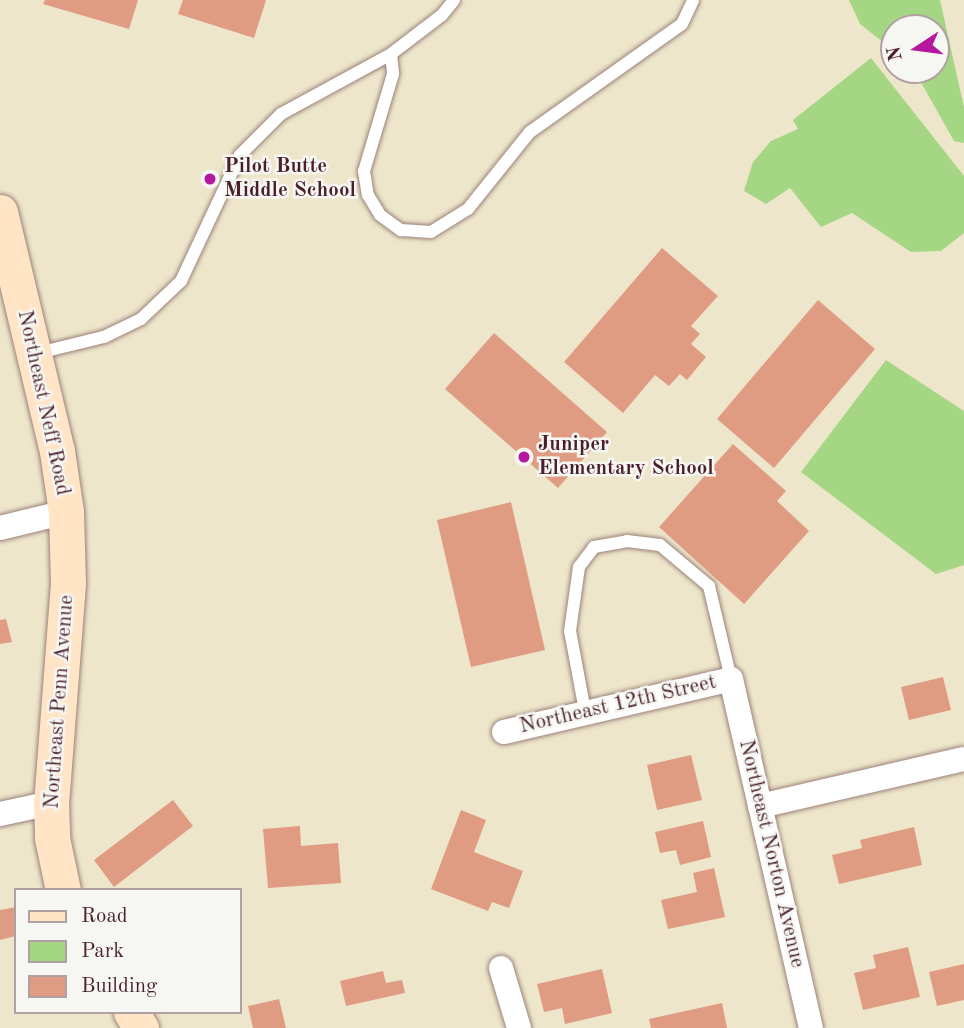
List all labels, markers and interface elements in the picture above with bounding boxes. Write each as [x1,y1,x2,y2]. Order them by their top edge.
north arrow [880,14,950,84]
text: N [885,44,907,63]
place label: Pilot Butte Middle School [224,154,356,204]
marker: Pilot Butte Middle School [202,171,218,187]
street label: Northeast Neff Road [11,308,75,498]
place label: Juniper Elementary School [538,432,714,482]
marker: Juniper Elementary School [516,449,532,465]
street label: Northeast Penn Avenue [40,594,80,810]
street label: Northeast 12th Street [517,670,719,740]
street label: Northeast Norton Avenue [732,738,810,970]
legend [14,888,242,1014]
text: Road [81,906,128,927]
text: Park [81,941,124,962]
text: Building [81,976,157,997]

